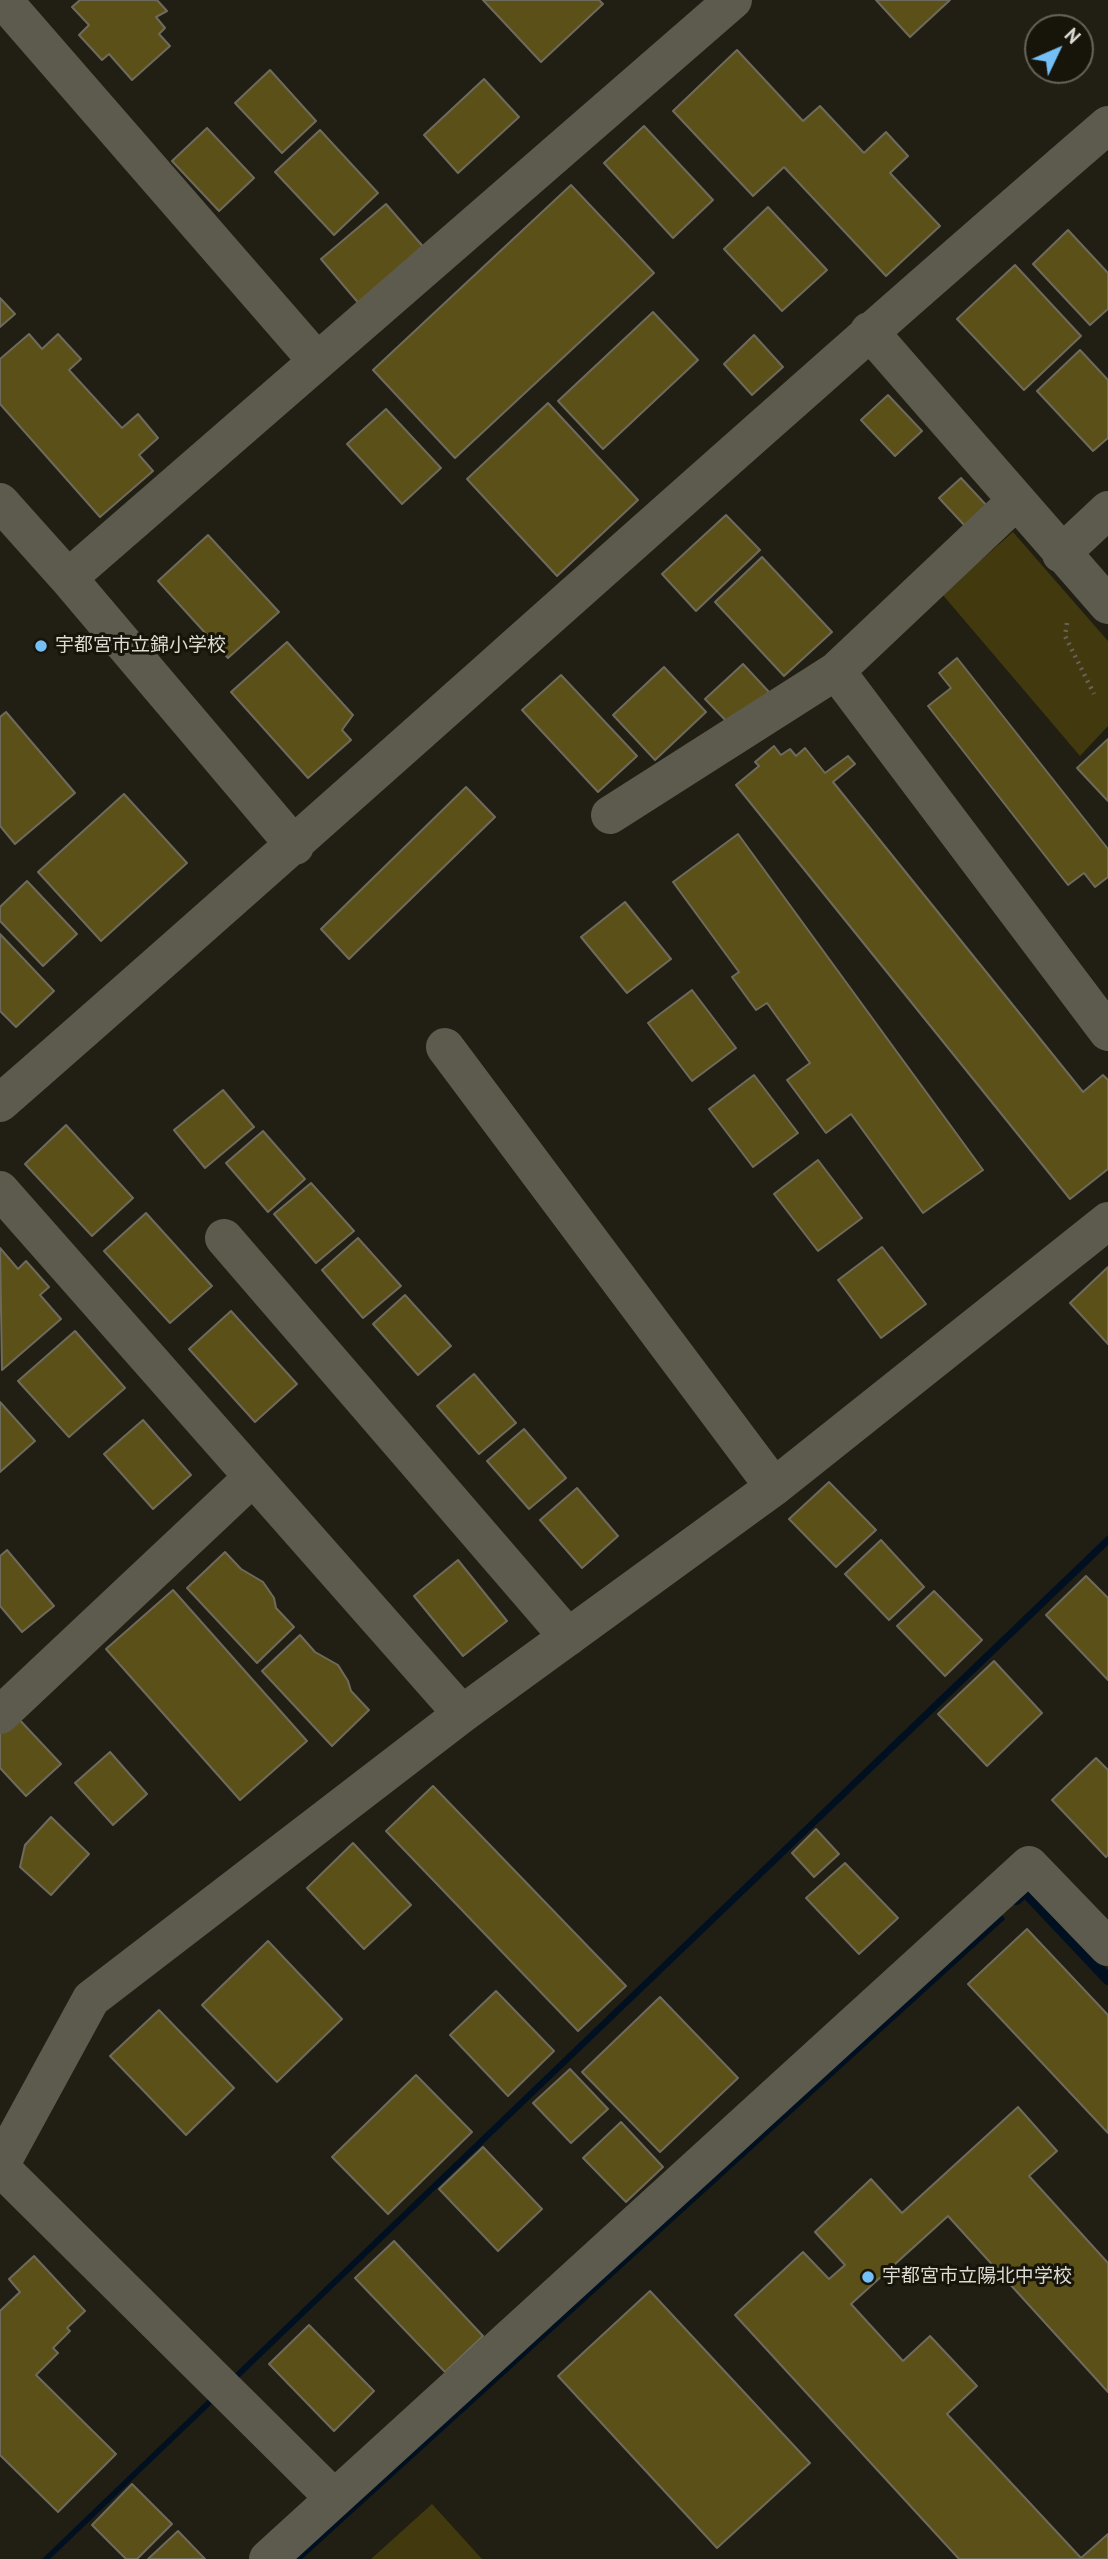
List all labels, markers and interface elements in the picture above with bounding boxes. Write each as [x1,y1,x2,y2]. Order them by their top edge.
north arrow [1024,14,1094,84]
text: N [1060,23,1086,49]
place label: 宇都宮市立錦小学校 [55,635,226,657]
marker: 宇都宮市立錦小学校 [33,638,49,654]
place label: 宇都宮市立陽北中学校 [882,2266,1072,2288]
marker: 宇都宮市立陽北中学校 [860,2269,876,2285]

